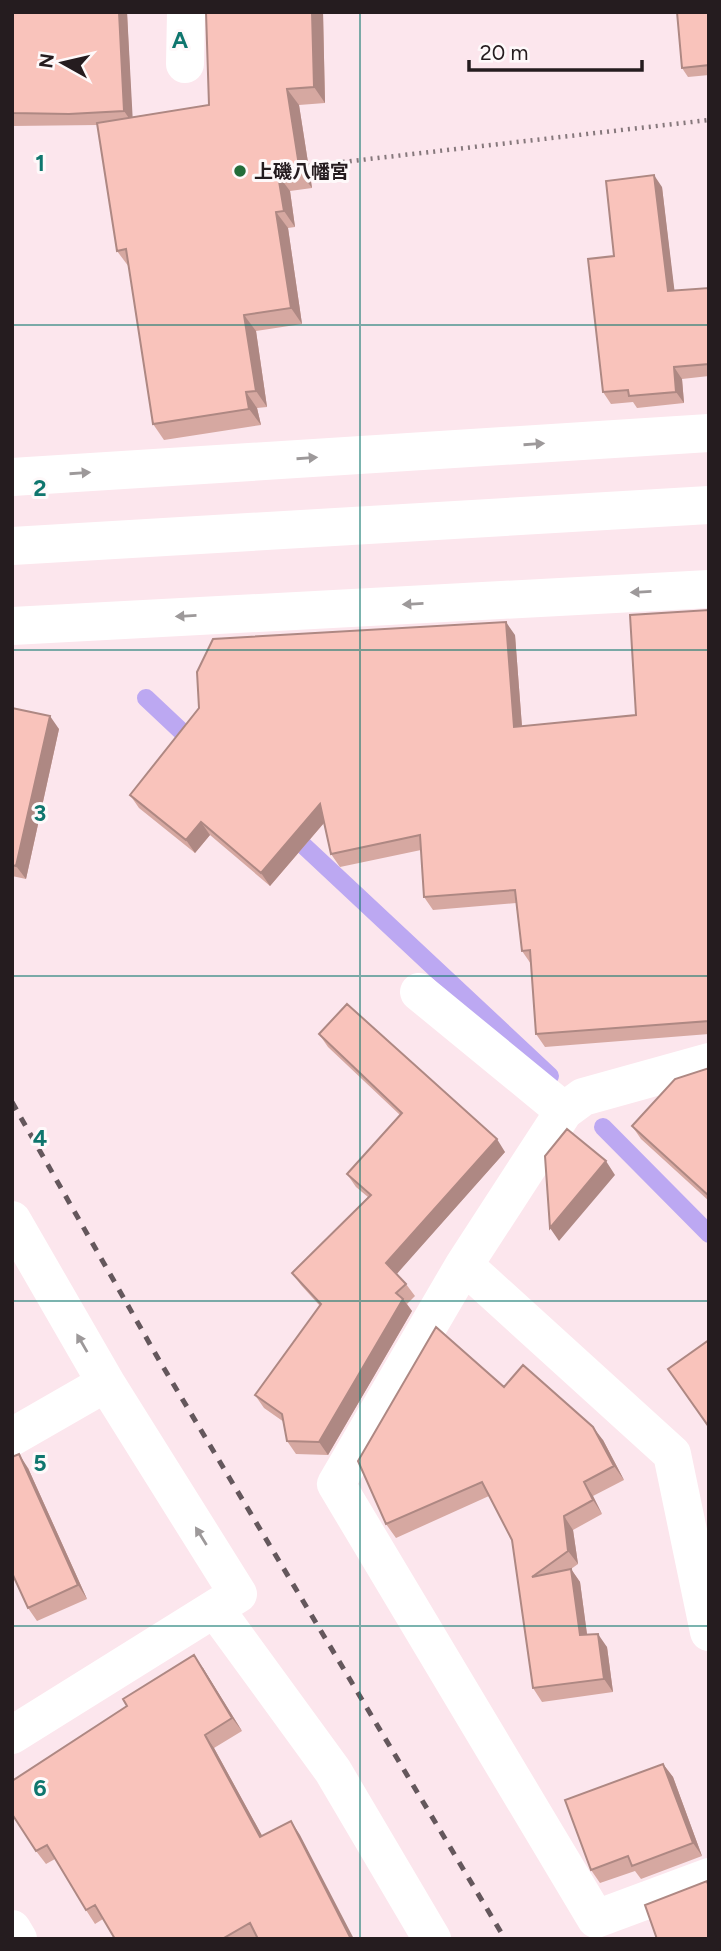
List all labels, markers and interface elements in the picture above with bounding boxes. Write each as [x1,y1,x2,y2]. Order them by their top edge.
text: A [172,26,189,54]
north arrow [28,28,98,98]
scale bar [469,28,642,72]
text: 20 m [480,40,528,65]
text: N [34,52,59,70]
text: 1 [35,149,45,177]
place label: 上磯八幡宮 [254,160,349,183]
marker: 上磯八幡宮 [232,163,248,179]
one-way arrow [524,438,546,449]
one-way arrow [297,453,319,464]
one-way arrow [70,467,92,478]
text: 2 [33,474,47,502]
one-way arrow [629,587,651,598]
one-way arrow [402,599,424,610]
one-way arrow [175,611,197,622]
text: 3 [34,799,46,827]
text: 4 [33,1124,47,1152]
one-way arrow [76,1333,88,1352]
text: 5 [33,1449,47,1477]
one-way arrow [195,1527,208,1546]
text: 6 [33,1774,47,1802]

